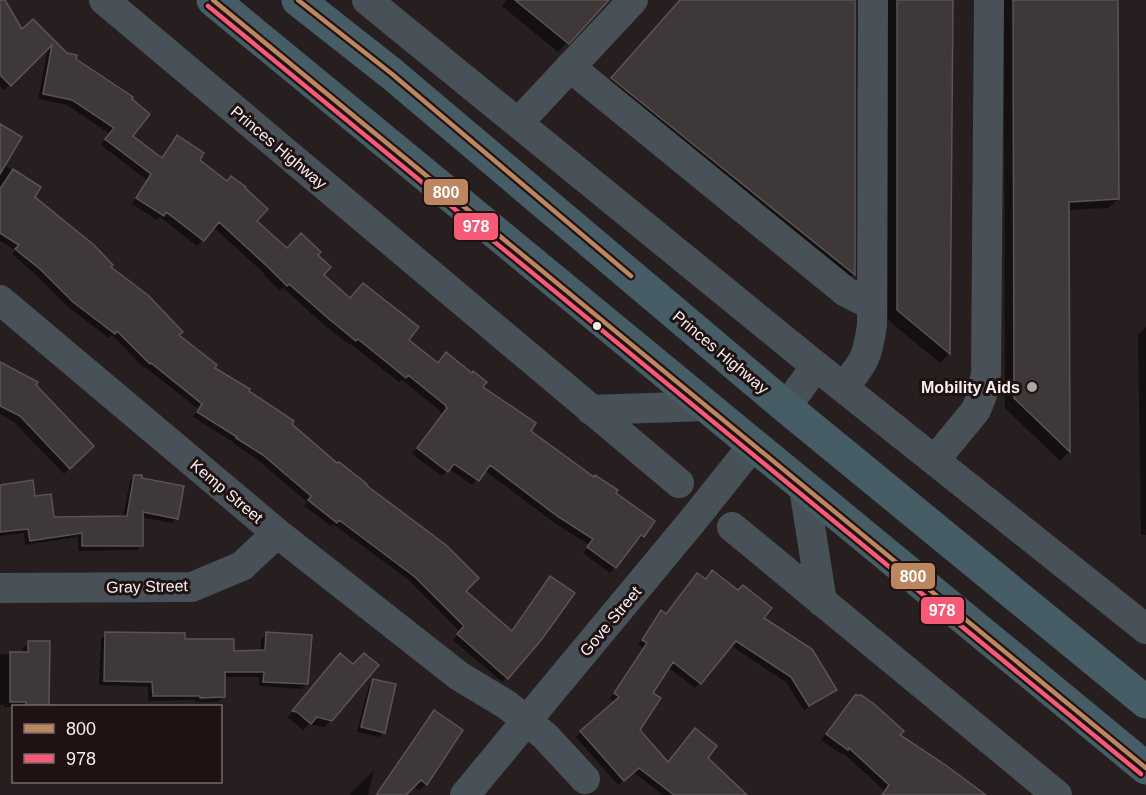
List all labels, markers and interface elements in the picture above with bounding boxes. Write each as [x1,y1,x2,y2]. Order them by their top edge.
street label: Princes Highway [228,103,330,192]
line badge: 800 [423,178,469,206]
text: 800 [433,184,459,201]
line badge: 978 [453,212,499,241]
text: 978 [463,218,489,235]
street label: Princes Highway [670,308,772,397]
unlabelled marker [591,320,603,332]
place label: Mobility Aids [921,379,1020,396]
marker: Mobility Aids [1025,380,1039,394]
street label: Kemp Street [187,456,267,527]
line badge: 800 [890,562,936,590]
text: 800 [900,568,926,585]
street label: Gray Street [106,577,189,596]
street label: Gove Street [576,583,645,659]
line badge: 978 [920,596,965,625]
text: 978 [929,602,955,619]
legend [12,705,222,783]
text: 800 [66,719,96,739]
text: 978 [66,749,96,769]

